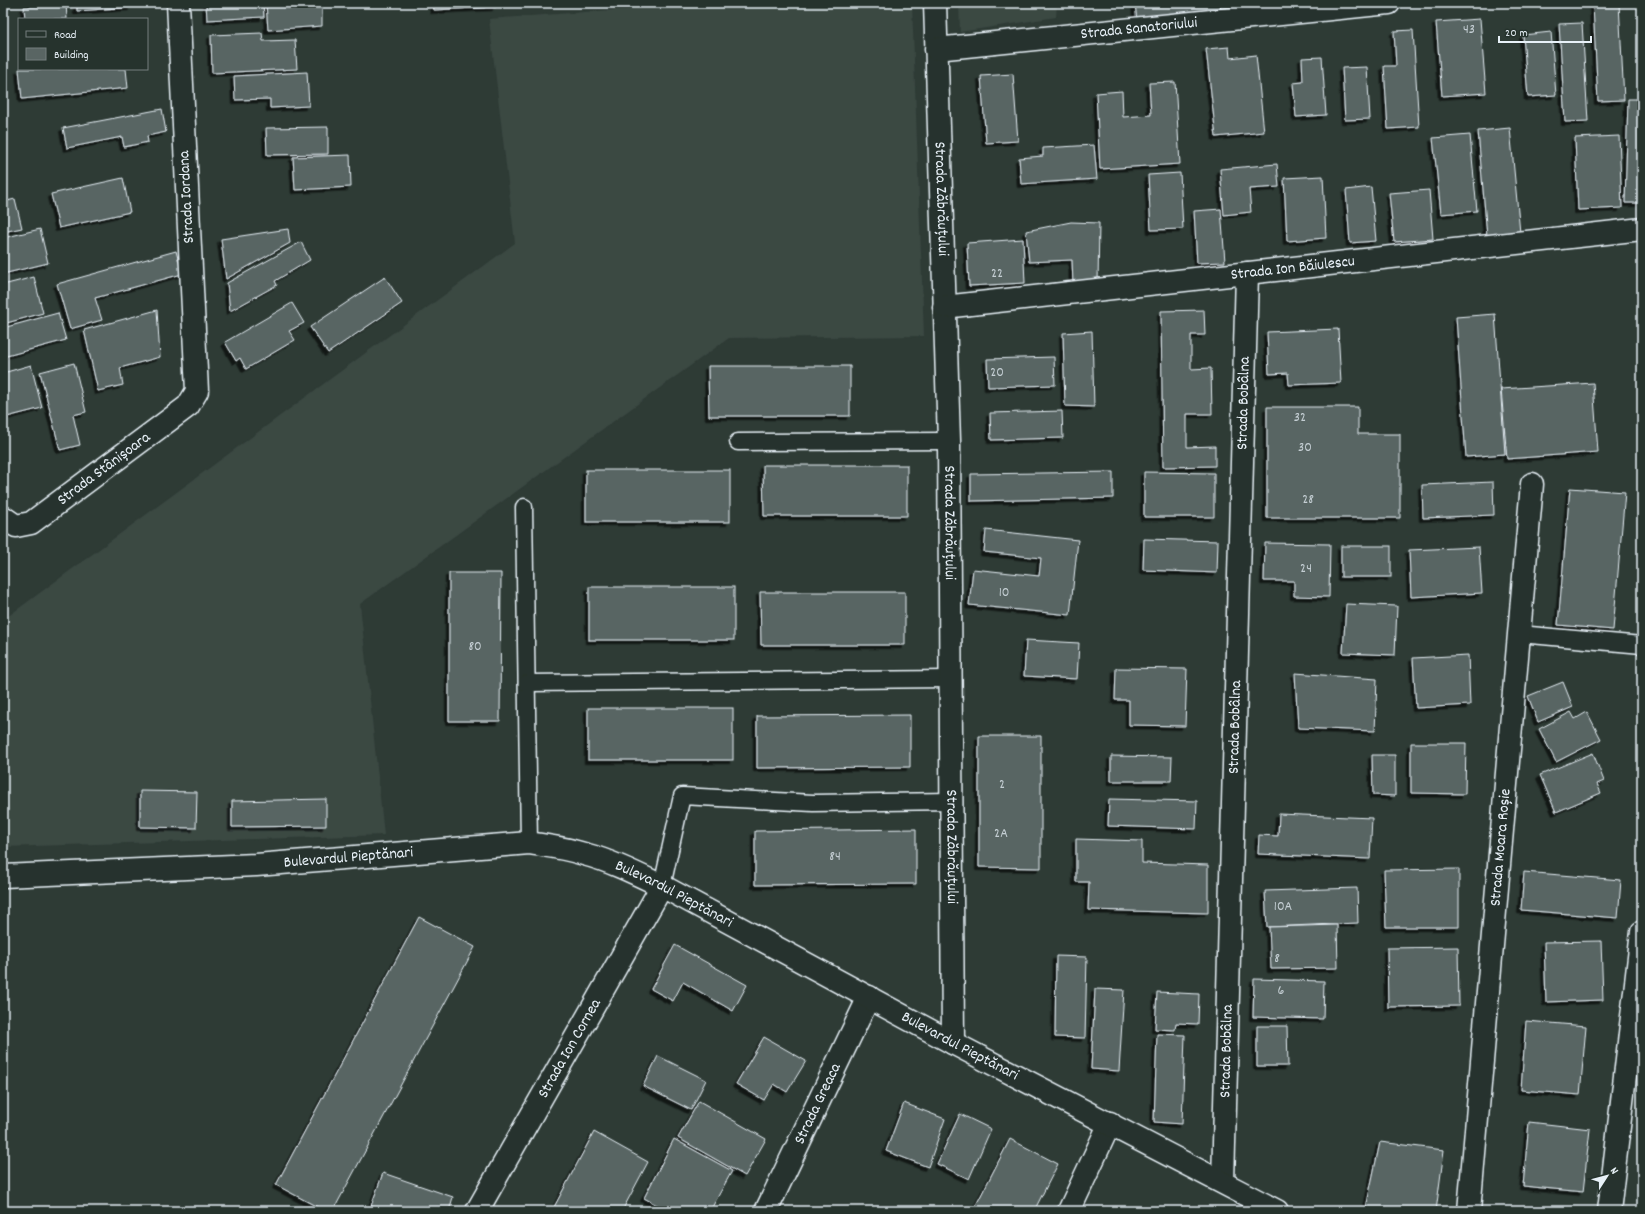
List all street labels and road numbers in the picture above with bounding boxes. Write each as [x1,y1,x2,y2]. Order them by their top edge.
street label: Strada Sanatoriului [1080,11,1198,46]
street label: Strada Zăbrăuțului [928,141,955,257]
street label: Strada Iordana [173,149,201,244]
street label: Strada Ion Băiulescu [1230,250,1356,286]
street label: Strada Bobâlna [1231,356,1256,450]
street label: Strada Stânișoara [52,426,156,511]
street label: Strada Zăbrăuțului [938,465,961,580]
street label: Strada Bobâlna [1222,680,1248,774]
street label: Strada Moara Roșie [1484,788,1517,907]
street label: Strada Zăbrăuțului [940,789,964,904]
street label: Bulevardul Pieptănari [283,841,414,874]
street label: Bulevardul Pieptănari [612,854,737,934]
street label: Strada Ion Cornea [532,994,607,1103]
street label: Strada Bobâlna [1214,1004,1239,1098]
street label: Bulevardul Pieptănari [897,1006,1023,1087]
street label: Strada Greaca [788,1059,847,1148]

